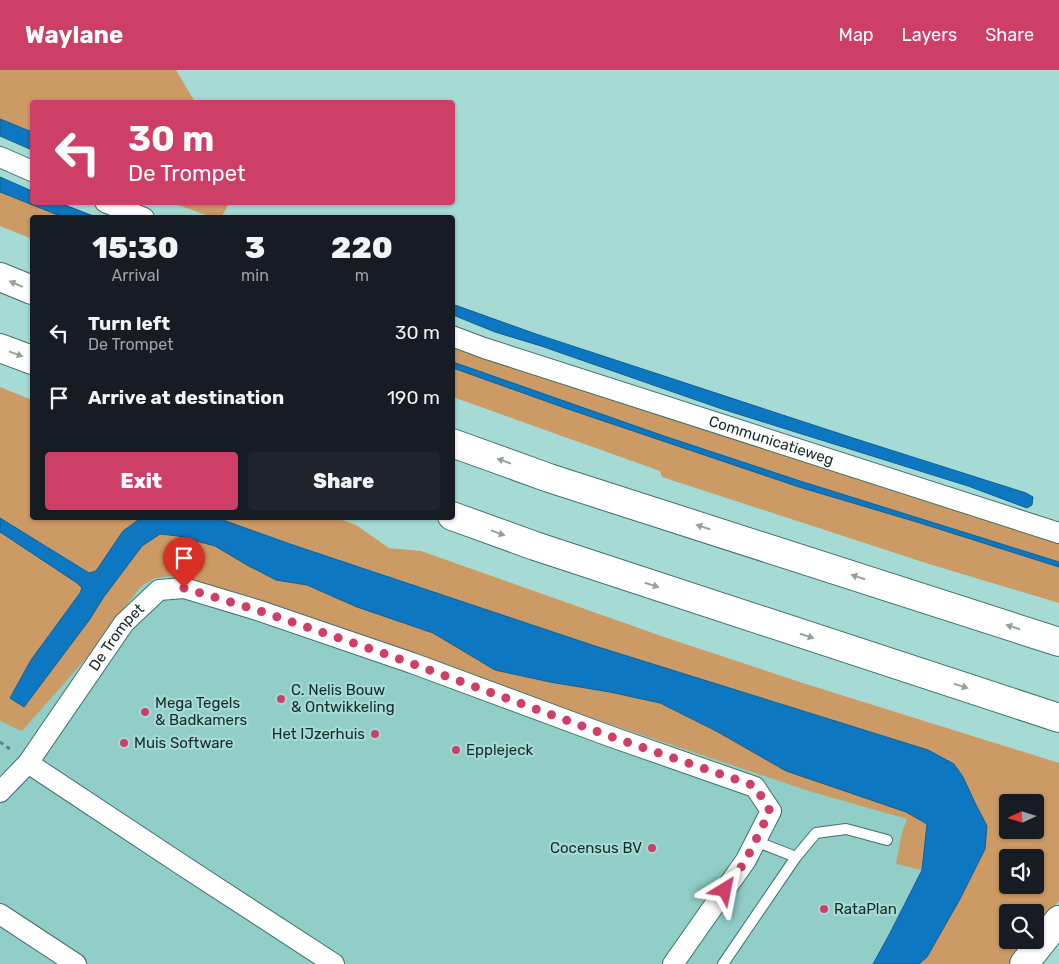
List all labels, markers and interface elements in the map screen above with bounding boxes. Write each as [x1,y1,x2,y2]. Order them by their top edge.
text: Waylane [25,21,123,49]
text: Map [839,24,874,46]
text: Layers [902,24,957,46]
text: Share [985,24,1034,46]
text: 30 m [128,118,214,160]
icon: left [45,120,110,185]
text: De Trompet [128,160,246,187]
text: 15:30 [92,230,179,266]
text: 3 [245,230,265,266]
text: 220 [331,230,393,266]
text: Arrival [112,266,160,285]
text: min [241,266,269,285]
text: m [355,266,369,285]
one-way arrow [9,279,23,287]
text: Turn left [88,312,170,335]
icon: left [45,319,73,347]
text: 30 m [395,321,440,344]
text: De Trompet [88,335,174,354]
one-way arrow [9,350,24,358]
icon: arrive [45,384,73,412]
text: Arrive at destination [88,386,284,409]
text: 190 m [387,386,440,409]
street label: Communicatieweg [706,412,836,469]
button: Exit [45,452,238,510]
button: Share [248,452,440,510]
one-way arrow [496,457,511,464]
one-way arrow [696,523,711,531]
one-way arrow [491,529,506,537]
pin [163,537,205,588]
icon: arrive [170,544,198,572]
one-way arrow [850,573,865,581]
one-way arrow [645,581,660,589]
street label: De Trompet [85,600,148,674]
one-way arrow [1005,623,1020,631]
one-way arrow [799,632,814,640]
place label: C. Nelis Bouw & Ontwikkeling [291,681,395,716]
one-way arrow [954,682,969,690]
marker: C. Nelis Bouw & Ontwikkeling [275,693,287,705]
place label: Mega Tegels & Badkamers [155,694,248,729]
marker: Mega Tegels & Badkamers [139,706,151,718]
place label: Het IJzerhuis [272,725,365,743]
marker: Het IJzerhuis [369,728,381,740]
place label: Muis Software [134,734,233,752]
marker: Muis Software [118,737,130,749]
place label: Epplejeck [466,741,534,759]
marker: Epplejeck [450,744,462,756]
north arrow [999,794,1044,839]
map controls [999,794,1044,949]
place label: Cocensus BV [550,839,642,857]
marker: Cocensus BV [646,842,658,854]
button: sound [999,849,1044,894]
position arrow [698,863,750,915]
place label: RataPlan [834,900,897,918]
marker: RataPlan [818,903,830,915]
button: search [999,904,1044,949]

